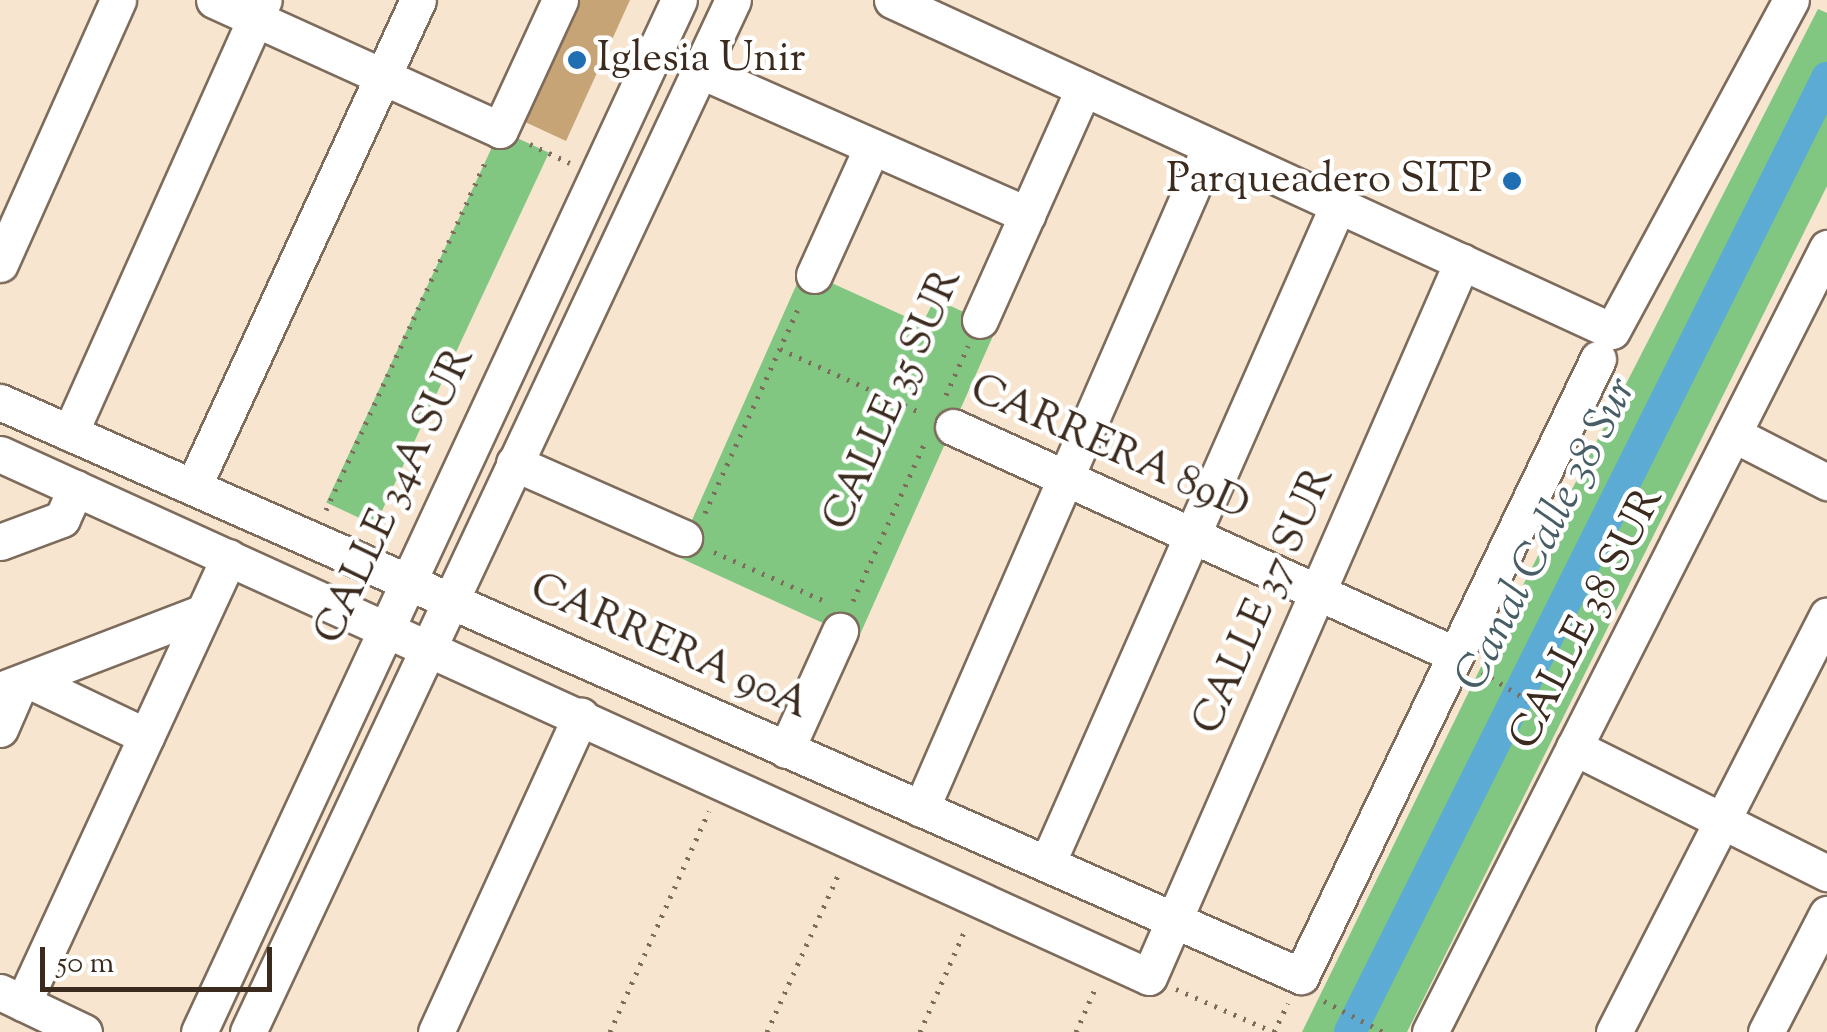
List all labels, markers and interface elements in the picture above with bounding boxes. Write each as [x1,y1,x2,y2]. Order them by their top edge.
place label: Iglesia Unir [597,35,805,85]
marker: Iglesia Unir [566,49,588,71]
place label: Parqueadero SITP [1166,156,1492,206]
marker: Parqueadero SITP [1501,170,1523,192]
street label: CALLE 35 SUR [814,261,974,539]
street label: CALLE 34A SUR [305,340,487,652]
street label: CARRERA 89D [962,365,1256,533]
water label: Canal Calle 38 Sur [1446,369,1650,701]
street label: CALLE 37 SUR [1184,459,1346,743]
street label: CALLE 38 SUR [1500,480,1676,758]
street label: CARRERA 90A [522,564,816,732]
scale bar [45,927,278,989]
text: 50 m [57,943,114,986]

